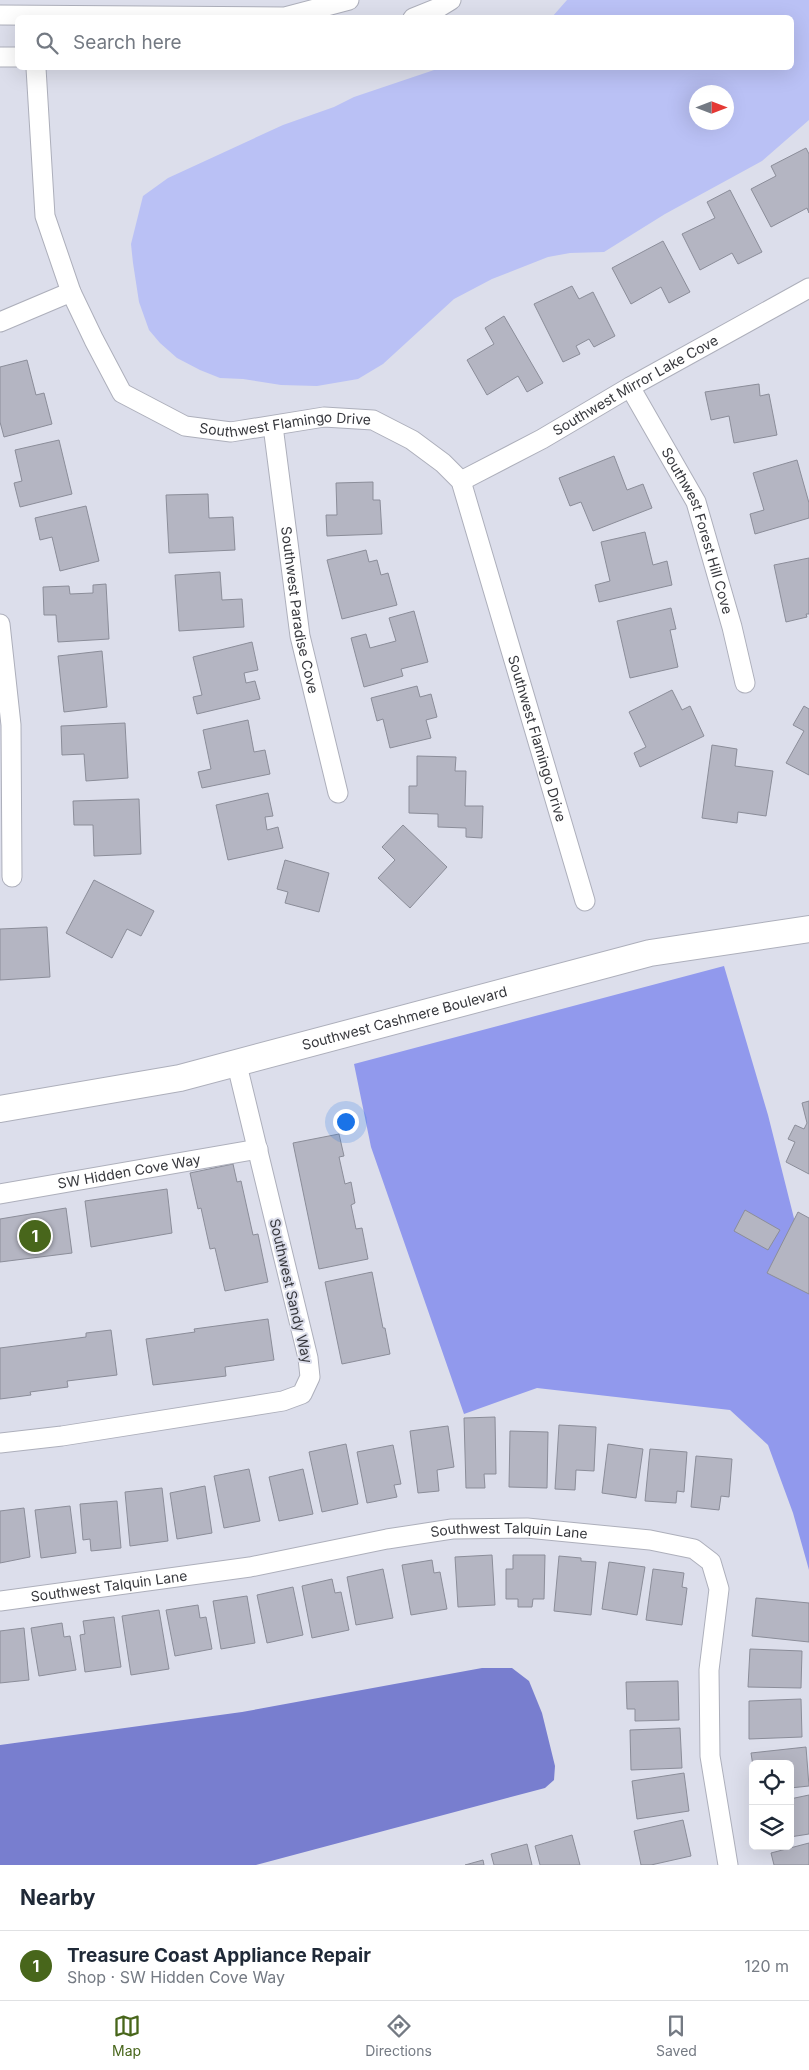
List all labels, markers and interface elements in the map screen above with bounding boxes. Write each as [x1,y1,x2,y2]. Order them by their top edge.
search box [15,15,794,70]
icon: search [33,29,61,57]
text: Search here [73,31,182,54]
north arrow [689,85,734,130]
street label: Southwest Mirror Lake Cove [549,331,721,439]
street label: Southwest Flamingo Drive [198,408,372,440]
street label: Southwest Forest Hill Cove [658,444,737,616]
street label: Southwest Paradise Cove [278,525,323,695]
street label: Southwest Flamingo Drive [505,653,570,824]
street label: Southwest Cashmere Boulevard [300,982,509,1053]
your location [333,1109,359,1135]
street label: SW Hidden Cove Way [56,1150,202,1192]
pin: 1 [19,1217,51,1255]
street label: Southwest Sandy Way [267,1217,316,1365]
street label: Southwest Talquin Lane [429,1519,589,1542]
street label: Southwest Talquin Lane [30,1567,188,1605]
map controls [749,1760,794,1850]
button: locate [749,1760,794,1805]
button: layers [749,1805,794,1850]
text: Nearby [20,1885,95,1910]
text: Treasure Coast Appliance Repair [67,1944,371,1967]
text: 1 [33,1956,39,1976]
text: 120 m [744,1956,789,1976]
text: Shop · SW Hidden Cove Way [67,1967,285,1987]
tab: Map [112,2012,141,2059]
tab: Directions [365,2012,432,2059]
tab: Saved [656,2012,697,2059]

